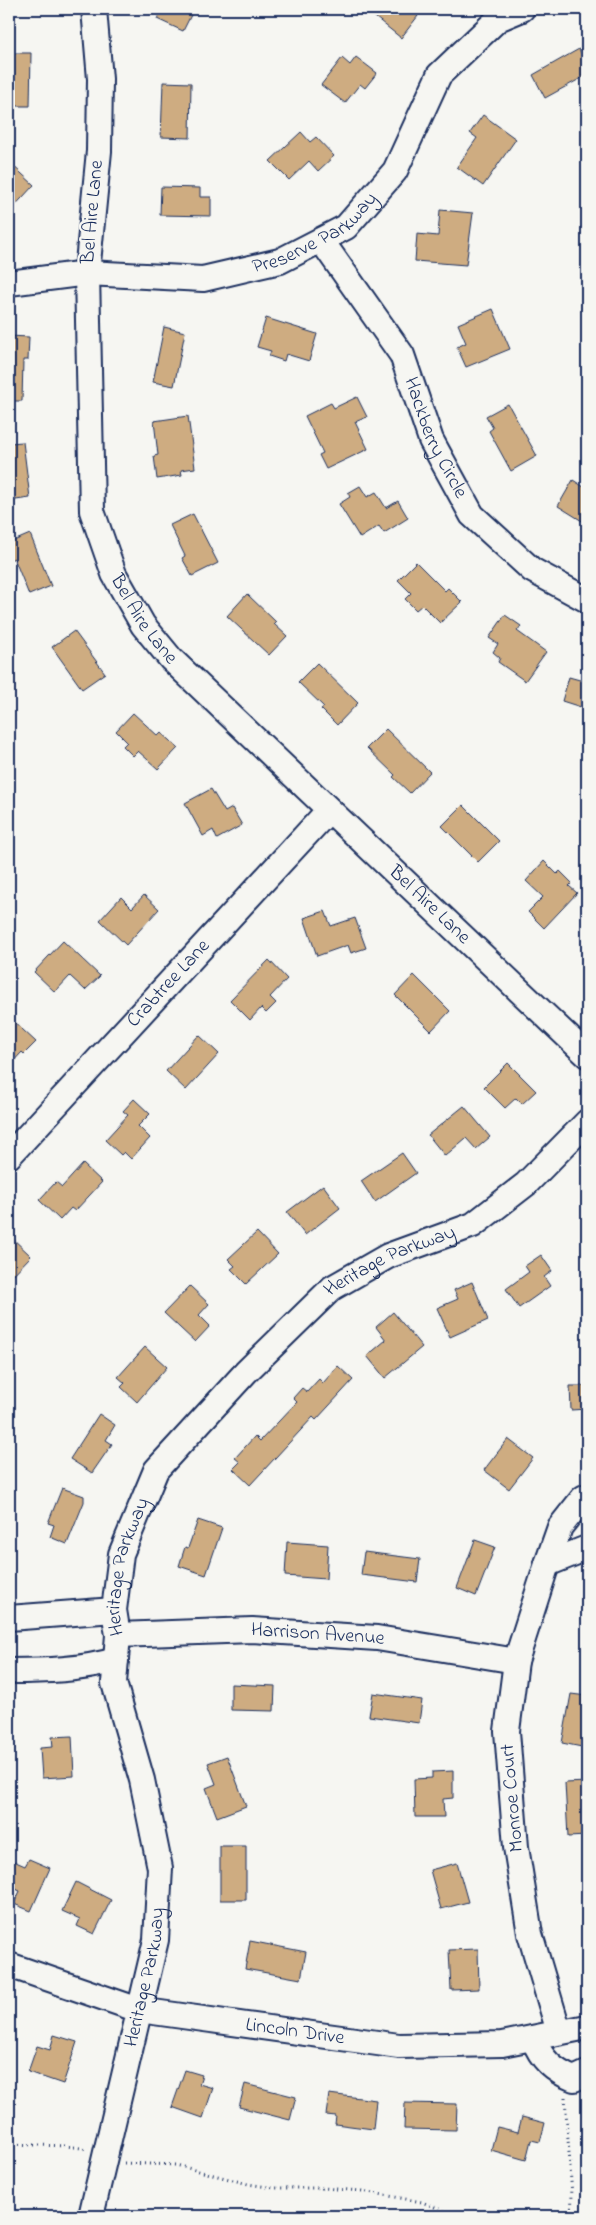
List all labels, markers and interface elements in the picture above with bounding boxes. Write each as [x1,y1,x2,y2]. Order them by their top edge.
street label: Bel Aire Lane [74,159,112,266]
street label: Preserve Parkway [249,186,385,282]
street label: Hackberry Circle [396,373,475,504]
street label: Bel Aire Lane [102,568,185,671]
street label: Bel Aire Lane [381,858,477,951]
street label: Crabtree Lane [120,933,217,1034]
street label: Heritage Parkway [317,1218,460,1303]
street label: Heritage Parkway [99,1493,157,1638]
street label: Harrison Avenue [250,1615,387,1654]
street label: Monroe Court [494,1742,532,1853]
street label: Heritage Parkway [117,1907,172,2050]
street label: Lincoln Drive [244,2010,346,2053]

